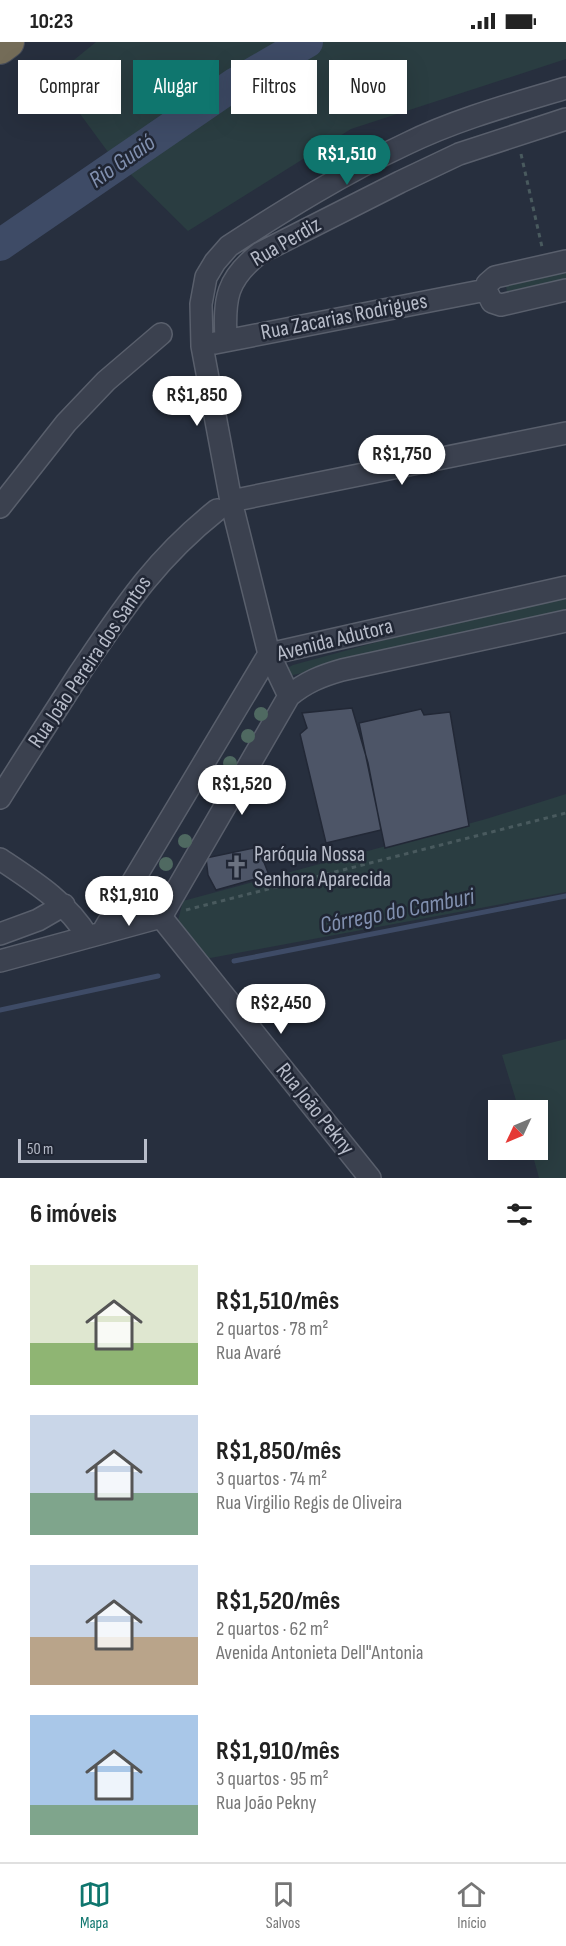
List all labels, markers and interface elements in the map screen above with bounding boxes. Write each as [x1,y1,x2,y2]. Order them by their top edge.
text: 10:23 [30,8,73,35]
chip: Comprar [18,60,121,114]
chip: Alugar [133,60,219,114]
chip: Filtros [231,60,317,114]
chip: Novo [329,60,407,114]
water label: Rio Guaió [83,128,161,194]
pin: R$1,510 [292,135,402,186]
text: R$1,510 [317,142,377,166]
street label: Rua Perdiz [246,211,326,273]
street label: Rua Zacarias Rodrigues [258,288,430,346]
pin: R$1,850 [142,376,252,427]
text: R$1,850 [167,383,227,407]
pin: R$1,750 [347,435,457,486]
text: R$1,750 [372,442,432,466]
street label: Rua João Pereira dos Santos [22,571,158,753]
street label: Avenida Adutora [273,613,396,668]
pin: R$1,520 [187,765,297,816]
text: R$1,520 [212,772,272,796]
place label: Paróquia Nossa Senhora Aparecida [254,841,391,893]
church icon: Paróquia Nossa Senhora Aparecida [223,854,249,880]
pin: R$1,910 [74,876,184,927]
water label: Córrego do Camburi [317,882,477,940]
text: R$1,910 [99,883,159,907]
pin: R$2,450 [226,984,336,1035]
text: R$2,450 [250,991,312,1015]
street label: Rua João Pekny [270,1058,361,1161]
north arrow [488,1100,548,1160]
map controls [488,1100,548,1160]
scale bar [18,1136,147,1164]
text: 50 m [27,1140,53,1159]
icon: filters [503,1198,536,1231]
text: 6 imóveis [30,1199,117,1230]
text: R$1,510/mês [216,1286,339,1317]
icon: home [78,1289,150,1361]
text: 2 quartos · 78 m² [216,1317,328,1341]
text: Rua Avaré [216,1341,281,1365]
text: R$1,850/mês [216,1436,341,1467]
icon: home [78,1439,150,1511]
text: 3 quartos · 74 m² [216,1467,327,1491]
text: Rua Virgilio Regis de Oliveira [216,1491,402,1515]
text: R$1,520/mês [216,1586,340,1617]
icon: home [78,1589,150,1661]
text: 2 quartos · 62 m² [216,1617,329,1641]
text: Avenida Antonieta Dell"Antonia [216,1641,423,1665]
text: R$1,910/mês [216,1736,340,1767]
icon: home [78,1739,150,1811]
text: 3 quartos · 95 m² [216,1767,329,1791]
text: Rua João Pekny [216,1791,316,1815]
tab: Mapa [78,1878,111,1933]
tab: Salvos [266,1878,300,1933]
tab: Início [455,1878,488,1933]

